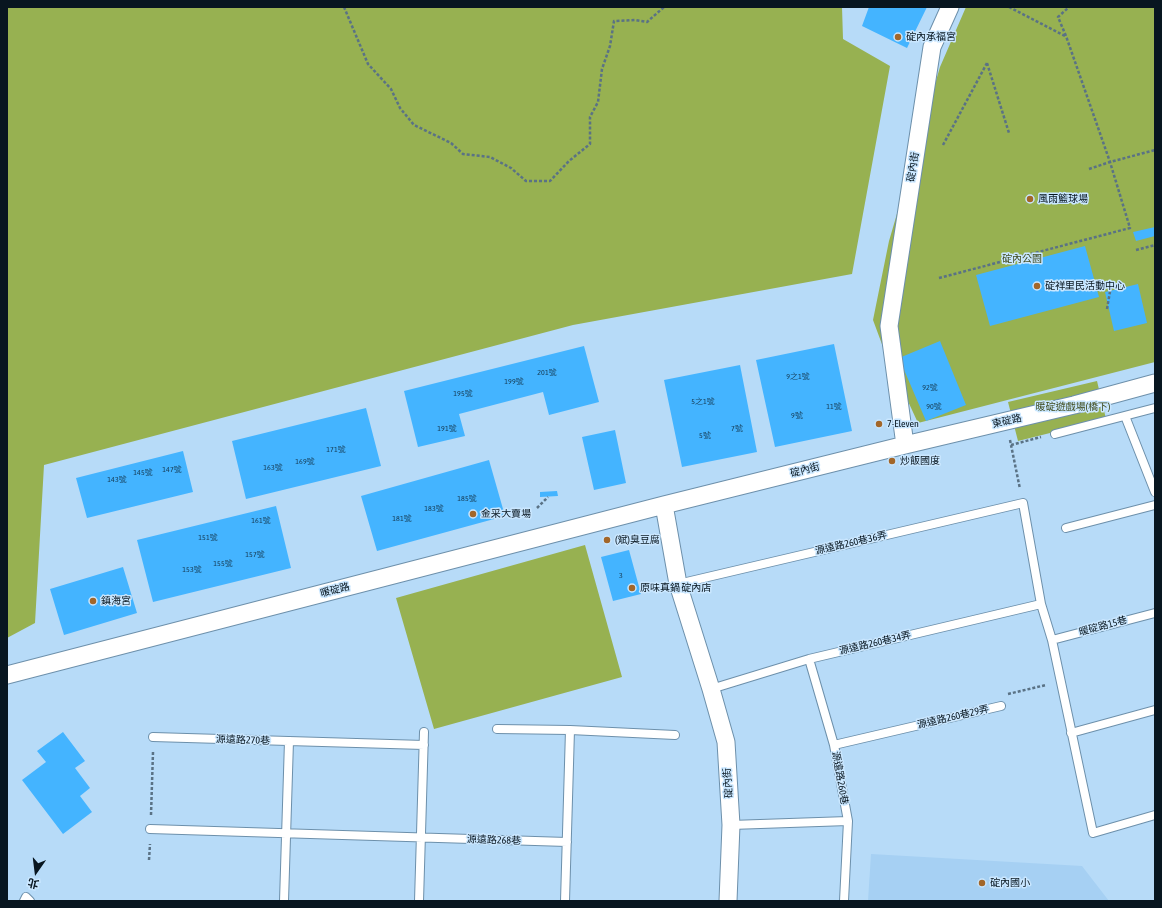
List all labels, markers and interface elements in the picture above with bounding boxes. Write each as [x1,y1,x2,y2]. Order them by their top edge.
place label: 碇內承福宮 [906,31,956,43]
marker: 碇內承福宮 [893,32,903,42]
street label: 碇內街 [905,151,921,183]
place label: 風雨籃球場 [1038,193,1088,205]
marker: 風雨籃球場 [1025,194,1035,204]
park label: 碇內公園 [1002,253,1042,265]
place label: 碇祥里民活動中心 [1045,280,1125,292]
marker: 碇祥里民活動中心 [1032,281,1042,291]
house number: 201號 [537,367,557,377]
house number: 9之1號 [786,371,810,381]
house number: 199號 [504,376,524,386]
house number: 92號 [922,382,938,392]
house number: 195號 [453,388,473,398]
house number: 5之1號 [691,396,715,406]
house number: 11號 [826,401,842,411]
house number: 90號 [926,401,942,411]
park label: 暖碇遊戲場(橋下) [1036,401,1110,413]
house number: 9號 [791,410,803,420]
street label: 東碇路 [991,412,1023,430]
place label: 7-Eleven [887,418,919,430]
marker: 7-Eleven [874,419,884,429]
house number: 191號 [437,423,457,433]
house number: 7號 [731,423,743,433]
house number: 5號 [699,430,711,440]
house number: 171號 [326,444,346,454]
place label: 炒飯國度 [900,455,940,467]
house number: 169號 [295,456,315,466]
marker: 炒飯國度 [887,456,897,466]
street label: 碇內街 [789,461,821,479]
house number: 163號 [263,462,283,472]
house number: 147號 [162,464,182,474]
house number: 145號 [133,467,153,477]
house number: 143號 [107,474,127,484]
house number: 185號 [457,493,477,503]
house number: 183號 [424,503,444,513]
place label: 金采大賣場 [481,508,531,520]
marker: 金采大賣場 [468,509,478,519]
house number: 181號 [392,513,412,523]
house number: 161號 [251,515,271,525]
street label: 源遠路260巷36弄 [814,529,888,557]
house number: 151號 [198,532,218,542]
place label: (斌)臭豆腐 [615,534,660,546]
marker: (斌)臭豆腐 [602,535,612,545]
house number: 157號 [245,549,265,559]
house number: 155號 [213,558,233,568]
house number: 153號 [182,564,202,574]
house number: 3 [619,570,623,580]
street label: 暖碇路 [319,581,351,599]
place label: 原味真鍋 碇內店 [640,582,711,594]
marker: 原味真鍋 碇內店 [627,583,637,593]
place label: 鎮海宮 [101,595,131,607]
marker: 鎮海宮 [88,596,98,606]
street label: 暖碇路15巷 [1078,614,1128,638]
street label: 源遠路260巷34弄 [838,629,912,657]
street label: 源遠路260巷29弄 [916,703,990,731]
street label: 源遠路270巷 [216,733,270,747]
street label: 源遠路260巷 [829,750,851,806]
street label: 碇內街 [721,768,735,798]
street label: 源遠路268巷 [467,833,521,847]
north arrow [16,852,56,892]
text: 北 [26,876,40,891]
place label: 碇內國小 [990,877,1030,889]
marker: 碇內國小 [977,878,987,888]

